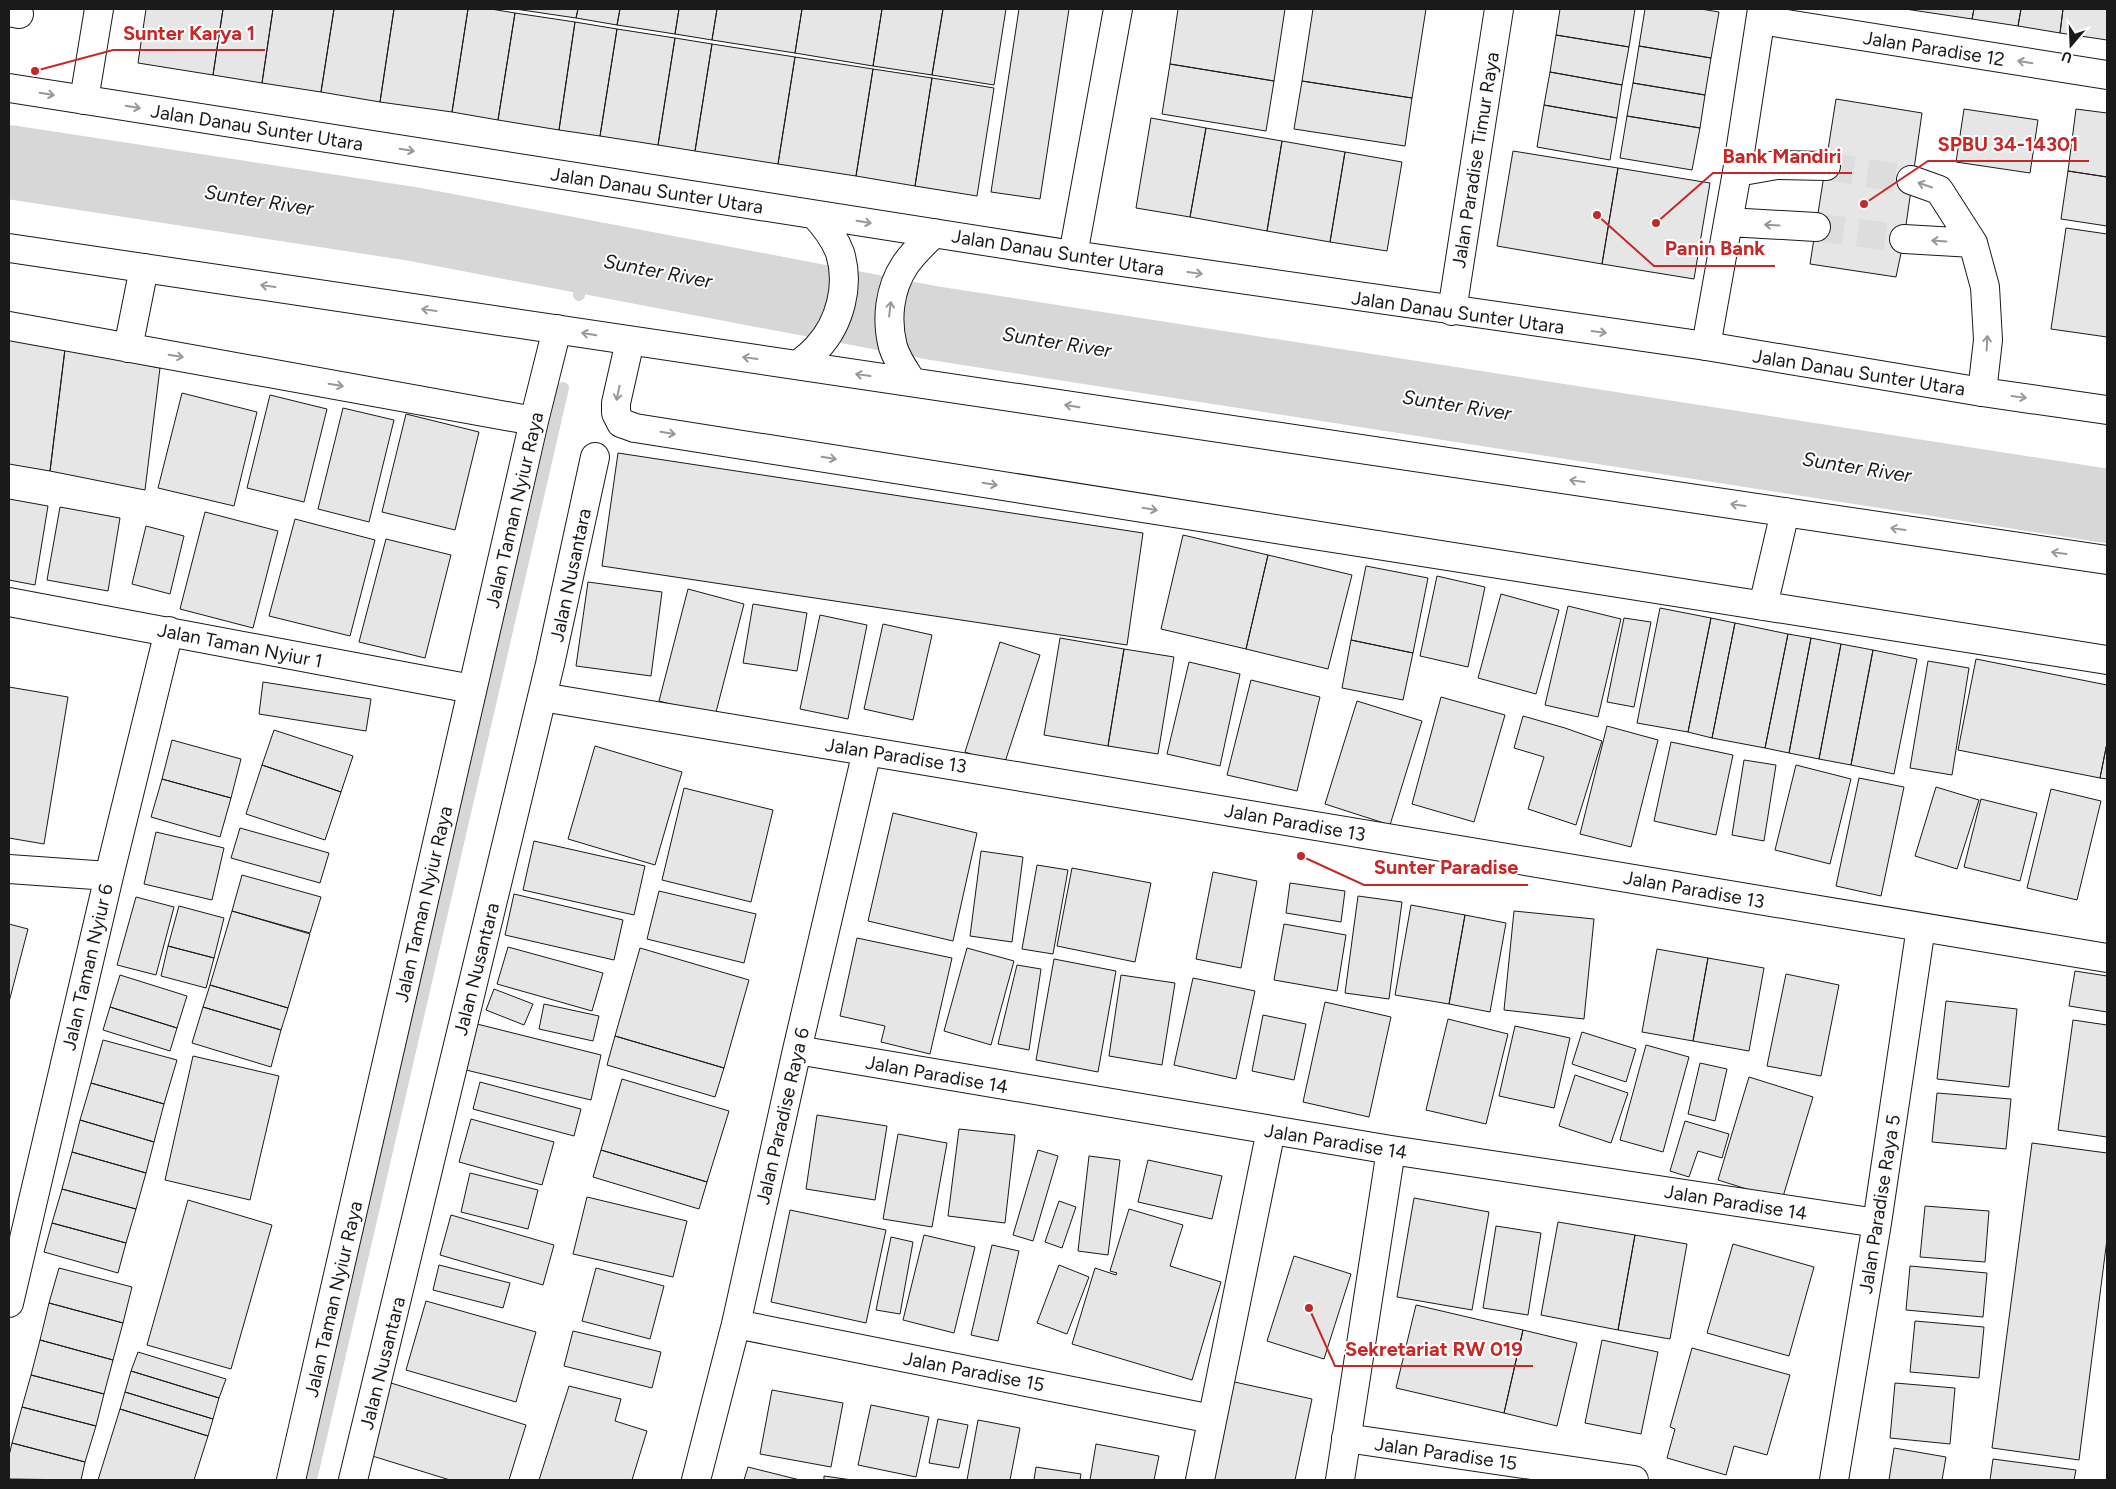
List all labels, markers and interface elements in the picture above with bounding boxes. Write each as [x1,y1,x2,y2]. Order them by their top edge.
callout: Sunter Karya 1 [113,15,265,50]
north arrow [2046,20,2096,70]
text: Sunter Karya 1 [123,21,255,45]
street label: Jalan Paradise 12 [1861,26,2006,71]
text: U [2060,47,2074,66]
street label: Jalan Paradise Timur Raya [1447,50,1504,270]
one-way arrow [2017,57,2033,67]
one-way arrow [38,89,54,99]
street label: Jalan Danau Sunter Utara [149,99,365,156]
one-way arrow [124,103,140,113]
callout: SPBU 34-14301 [1928,126,2089,161]
text: SPBU 34-14301 [1938,132,2078,156]
callout: Bank Mandiri [1713,138,1852,173]
text: Bank Mandiri [1723,144,1841,168]
one-way arrow [399,146,415,156]
street label: Jalan Danau Sunter Utara [549,162,765,219]
water label: Sunter River [203,180,316,221]
one-way arrow [1918,180,1933,189]
one-way arrow [855,217,871,227]
one-way arrow [1764,220,1780,229]
street label: Jalan Danau Sunter Utara [950,224,1166,281]
callout: Panin Bank [1654,231,1775,266]
text: Panin Bank [1665,236,1765,260]
one-way arrow [1931,236,1947,245]
water label: Sunter River [602,249,715,294]
one-way arrow [1187,269,1203,279]
one-way arrow [260,281,276,291]
street label: Jalan Danau Sunter Utara [1350,286,1566,339]
one-way arrow [885,301,895,317]
one-way arrow [421,305,437,315]
water label: Sunter River [1001,322,1114,363]
one-way arrow [1590,327,1606,337]
one-way arrow [582,329,598,339]
one-way arrow [1983,336,1992,352]
street label: Jalan Danau Sunter Utara [1751,344,1967,401]
one-way arrow [168,352,184,362]
one-way arrow [742,353,758,363]
one-way arrow [856,369,872,379]
one-way arrow [328,381,344,391]
one-way arrow [613,385,623,401]
water label: Sunter River [1401,385,1514,426]
one-way arrow [2010,392,2026,402]
one-way arrow [1064,400,1080,410]
street label: Jalan Taman Nyiur Raya [481,410,548,610]
one-way arrow [660,428,676,438]
water label: Sunter River [1801,447,1914,488]
one-way arrow [821,454,837,464]
one-way arrow [1569,476,1585,486]
one-way arrow [981,479,997,489]
one-way arrow [1730,500,1746,510]
one-way arrow [1142,505,1158,515]
street label: Jalan Nusantara [545,506,596,644]
one-way arrow [1891,524,1907,534]
one-way arrow [2051,548,2067,558]
street label: Jalan Taman Nyiur 1 [156,618,324,673]
street label: Jalan Paradise 13 [824,733,968,778]
street label: Jalan Paradise 13 [1223,799,1367,846]
street label: Jalan Taman Nyiur Raya [390,804,457,1004]
callout: Sunter Paradise [1364,850,1528,885]
text: Sunter Paradise [1374,855,1518,879]
street label: Jalan Paradise 13 [1622,866,1766,913]
street label: Jalan Taman Nyiur 6 [57,881,118,1053]
street label: Jalan Nusantara [449,900,504,1038]
street label: Jalan Paradise Raya 6 [751,1025,814,1207]
street label: Jalan Paradise 14 [864,1051,1010,1098]
street label: Jalan Paradise Raya 5 [1854,1113,1905,1295]
street label: Jalan Paradise 14 [1263,1119,1409,1164]
street label: Jalan Paradise 14 [1663,1180,1809,1225]
street label: Jalan Taman Nyiur Raya [300,1199,367,1399]
street label: Jalan Nusantara [355,1294,410,1432]
callout: Sekretariat RW 019 [1335,1331,1533,1366]
text: Sekretariat RW 019 [1345,1337,1523,1361]
street label: Jalan Paradise 15 [901,1347,1047,1396]
street label: Jalan Paradise 15 [1373,1432,1519,1475]

